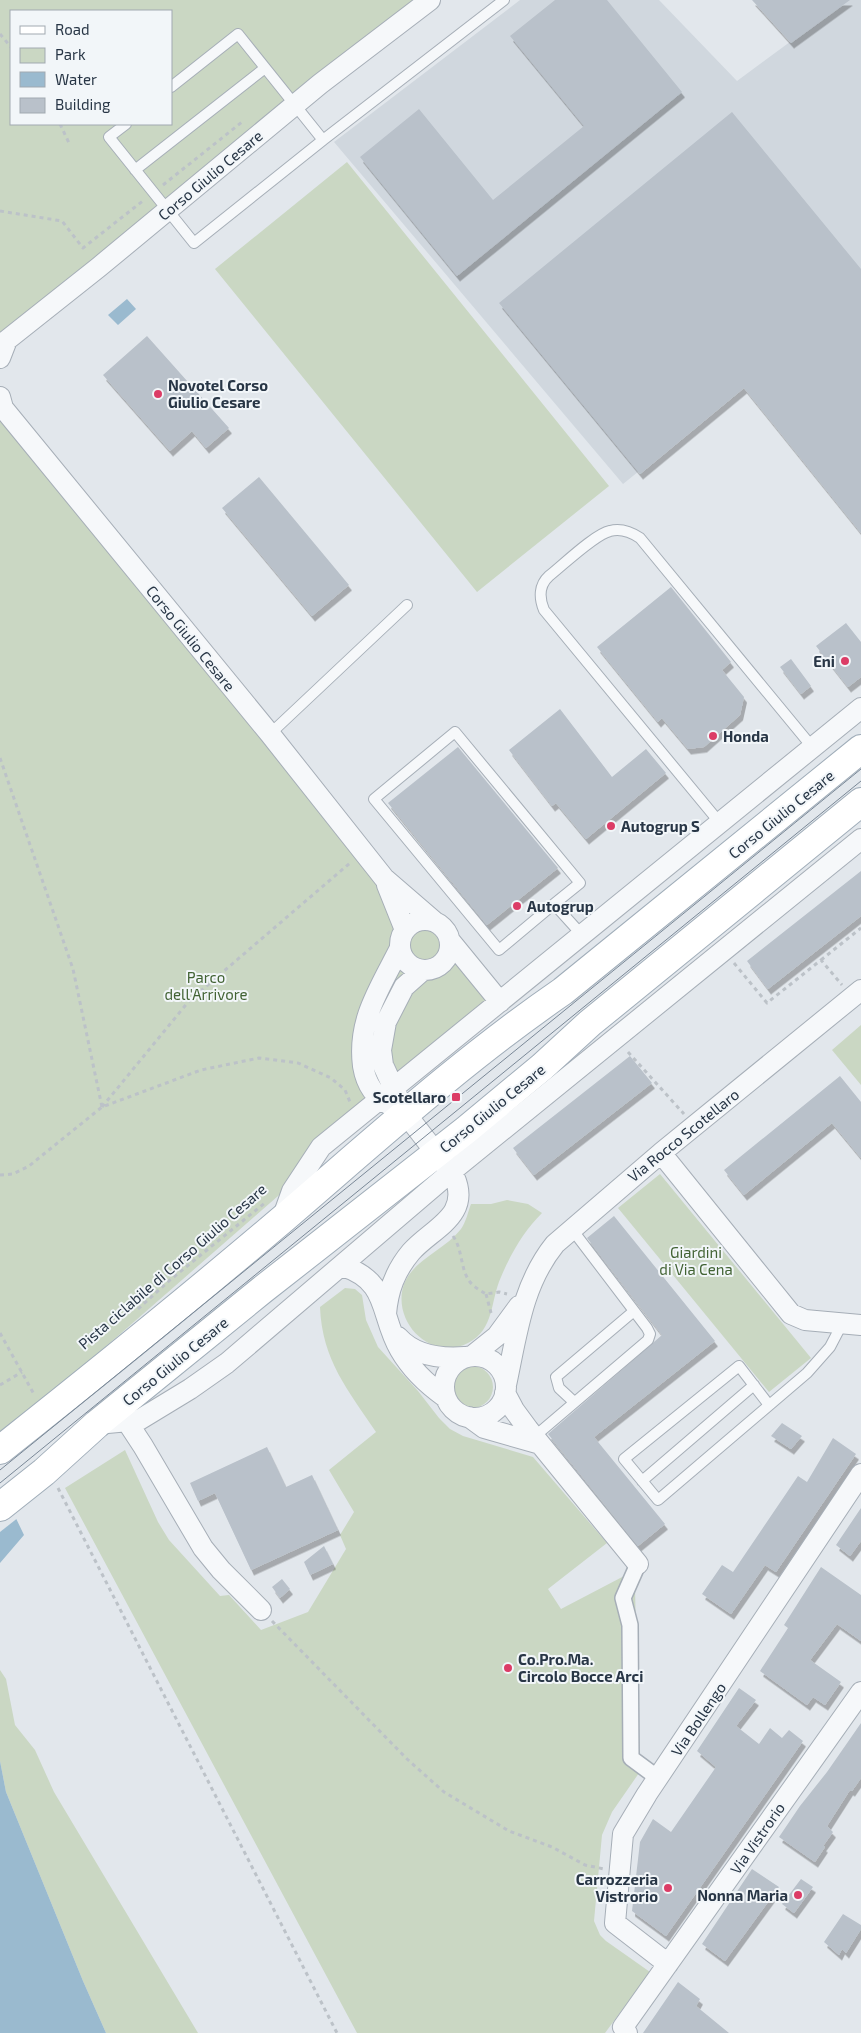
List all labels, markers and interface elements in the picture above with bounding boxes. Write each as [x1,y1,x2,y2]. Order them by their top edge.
legend [10,10,172,125]
text: Road [55,20,90,38]
text: Park [55,45,86,63]
text: Water [55,70,97,88]
text: Building [55,95,111,113]
street label: Corso Giulio Cesare [154,126,266,224]
place label: Novotel Corso Giulio Cesare [168,376,268,411]
marker: Novotel Corso Giulio Cesare [152,388,164,400]
street label: Corso Giulio Cesare [143,582,239,694]
place label: Eni [813,652,835,670]
marker: Eni [839,655,851,667]
place label: Honda [723,727,769,745]
marker: Honda [707,730,719,742]
street label: Corso Giulio Cesare [725,766,837,862]
place label: Autogrup S [621,817,700,835]
marker: Autogrup S [605,820,617,832]
place label: Autogrup [527,897,594,915]
marker: Autogrup [511,900,523,912]
park label: Parco dell'Arrivore [164,968,248,1003]
street label: Corso Giulio Cesare [436,1060,548,1156]
street label: Via Rocco Scotellaro [624,1085,742,1185]
place label: Scotellaro [373,1088,446,1106]
marker: Scotellaro [450,1091,462,1103]
street label: Pista ciclabile di Corso Giulio Cesare [74,1179,270,1353]
park label: Giardini di Via Cena [659,1243,733,1278]
street label: Corso Giulio Cesare [119,1313,231,1409]
place label: Co.Pro.Ma. Circolo Bocce Arci [518,1650,643,1685]
marker: Co.Pro.Ma. Circolo Bocce Arci [502,1662,514,1674]
street label: Via Bollengo [667,1679,729,1759]
street label: Via Vistrorio [726,1799,788,1877]
place label: Carrozzeria Vistrorio [576,1870,658,1905]
marker: Carrozzeria Vistrorio [662,1882,674,1894]
place label: Nonna Maria [697,1886,788,1904]
marker: Nonna Maria [792,1889,804,1901]

